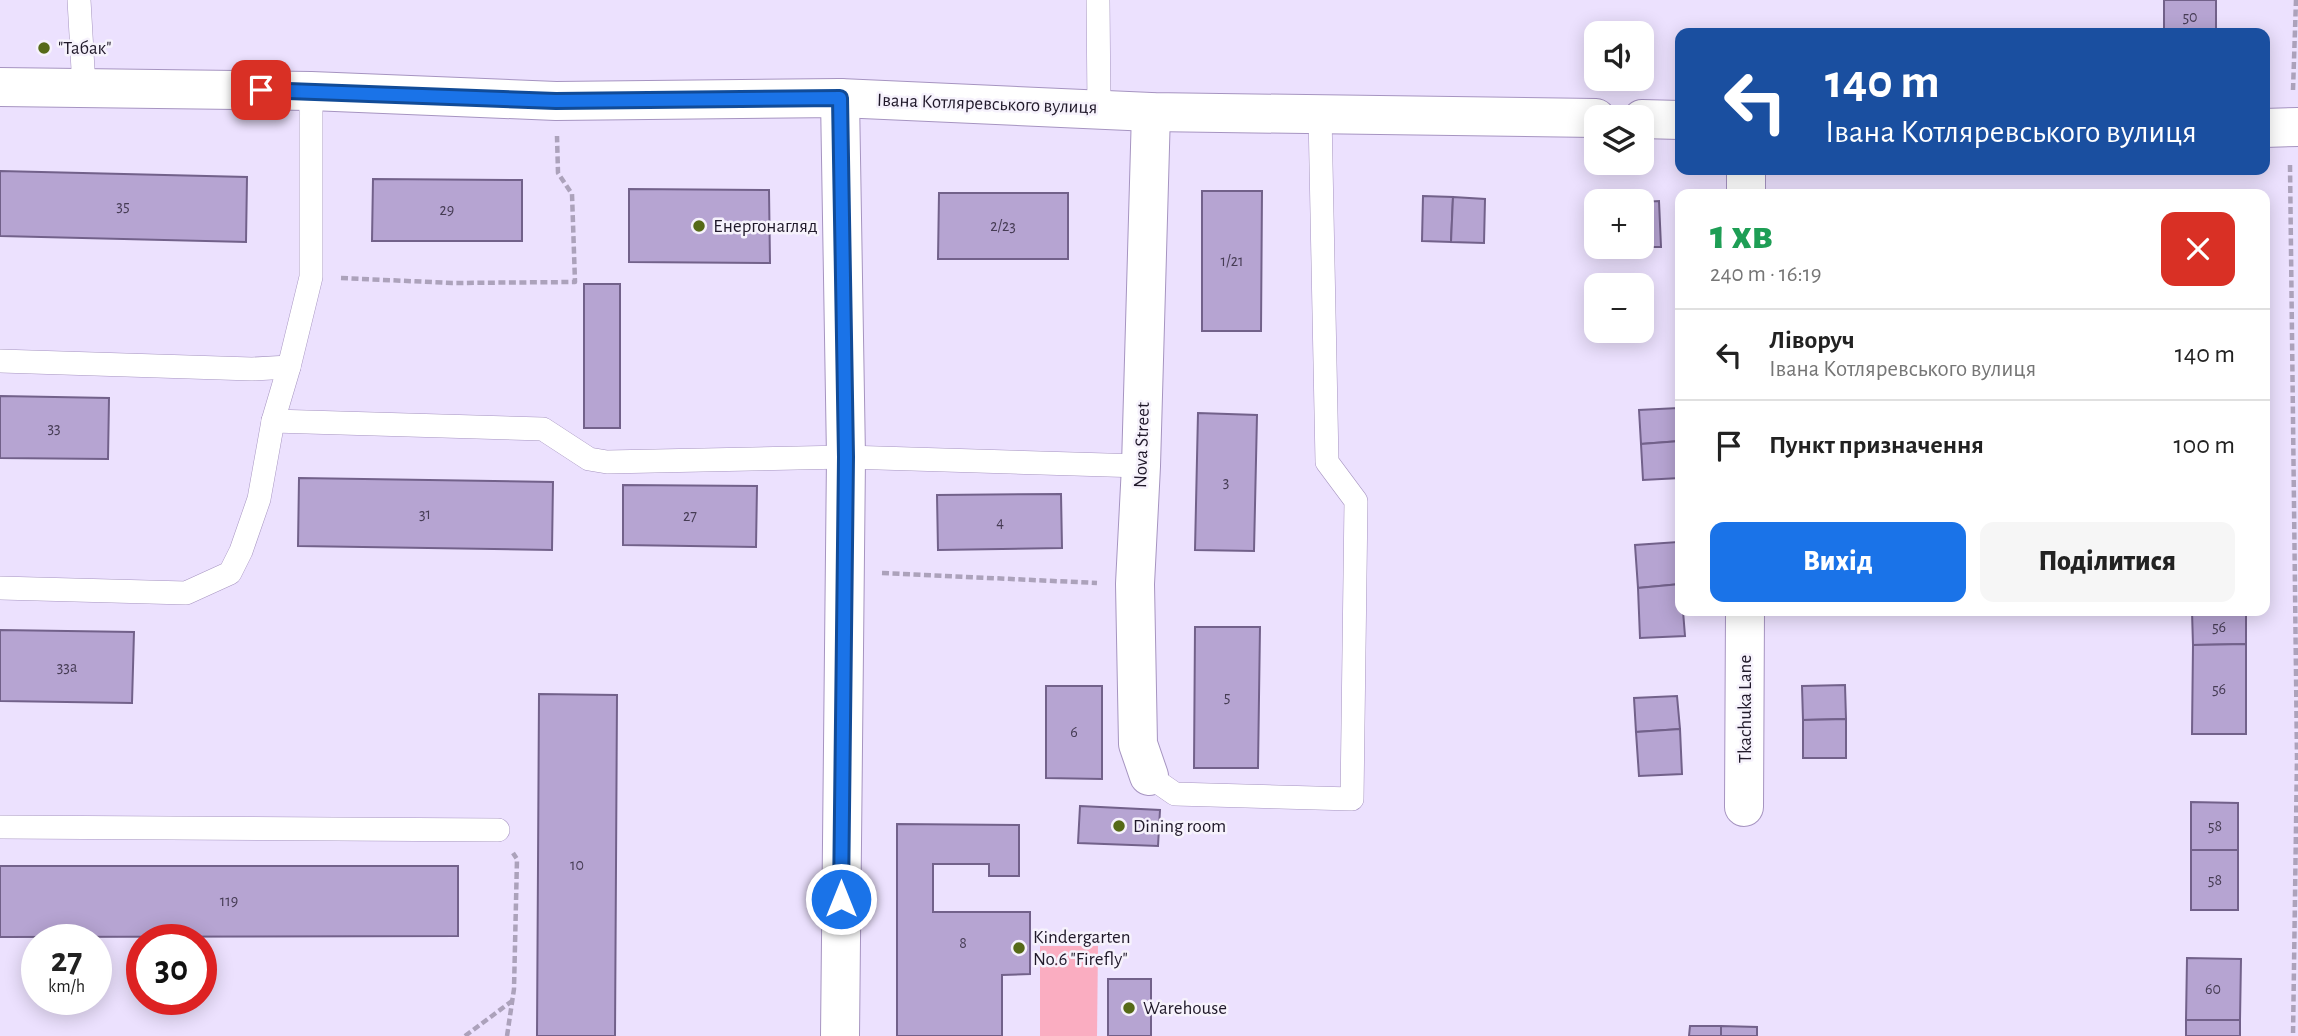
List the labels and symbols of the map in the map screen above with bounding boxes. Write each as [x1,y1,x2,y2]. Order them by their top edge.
house number: 50 [2182,9,2198,25]
place label: "Табак" [58,39,112,58]
marker: "Табак" [36,40,52,56]
pin [231,60,291,120]
street label: Івана Котляревського вулиця [876,91,1098,117]
house number: 35 [116,198,130,214]
house number: 29 [440,202,454,218]
place label: Енергонагляд [713,217,818,236]
marker: Енергонагляд [691,218,707,234]
house number: 2/23 [990,218,1016,234]
house number: 1/21 [1221,253,1243,269]
street label: Nova Street [1131,402,1153,488]
house number: 33 [47,420,61,436]
house number: 3 [1223,474,1229,490]
house number: 31 [419,506,431,522]
house number: 27 [683,508,697,524]
house number: 4 [996,514,1004,530]
house number: 56 [2212,619,2226,635]
street label: Tkachuka Lane [1736,655,1755,763]
house number: 33а [57,659,77,675]
house number: 56 [2212,681,2226,697]
house number: 5 [1224,689,1230,705]
house number: 6 [1070,724,1078,740]
place label: Dining room [1133,817,1226,836]
marker: Dining room [1111,818,1127,834]
house number: 58 [2208,818,2222,834]
house number: 10 [570,857,584,873]
position arrow [804,862,878,936]
house number: 58 [2208,872,2222,888]
house number: 119 [220,893,238,909]
speed limit sign: 30 [126,924,217,1015]
place label: Kindergarten No.6 "Firefly" [1033,928,1131,969]
house number: 8 [959,935,967,951]
marker: Kindergarten No.6 "Firefly" [1011,940,1027,956]
house number: 60 [2205,981,2221,997]
place label: Warehouse [1143,999,1227,1018]
marker: Warehouse [1121,1000,1137,1016]

